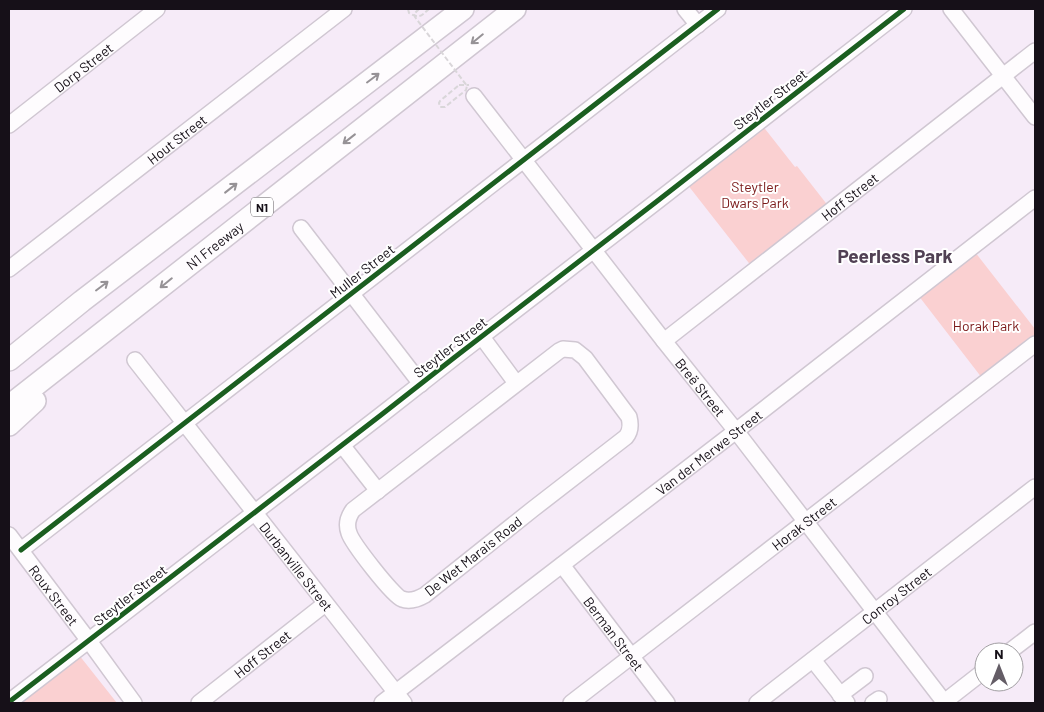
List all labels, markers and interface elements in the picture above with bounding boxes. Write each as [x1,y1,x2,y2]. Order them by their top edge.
one-way arrow [471,34,484,45]
street label: Dorp Street [50,39,116,95]
street label: Steytler Street [730,65,810,133]
one-way arrow [366,73,380,83]
street label: Hout Street [143,111,210,167]
one-way arrow [342,134,356,144]
street label: Hoff Street [817,169,881,224]
park label: Steytler Dwars Park [721,178,789,211]
one-way arrow [224,182,237,193]
road number: N1 [251,198,273,216]
street label: N1 Freeway [182,217,247,273]
street label: Muller Street [326,240,398,302]
district label: Peerless Park [837,244,953,267]
one-way arrow [160,277,173,288]
one-way arrow [95,281,108,292]
street label: Steytler Street [410,313,490,381]
park label: Horak Park [953,317,1019,334]
street label: Breë Street [672,354,729,420]
street label: Van der Merwe Street [652,406,765,498]
street label: Horak Street [768,493,839,553]
street label: De Wet Marais Road [421,513,525,599]
street label: Durbanville Street [256,518,337,614]
street label: Roux Street [26,561,82,629]
street label: Steytler Street [90,561,170,629]
street label: Conroy Street [858,563,934,627]
street label: Berman Street [580,593,648,674]
street label: Hoff Street [230,626,294,681]
north arrow [974,642,1024,692]
text: N [994,645,1004,662]

